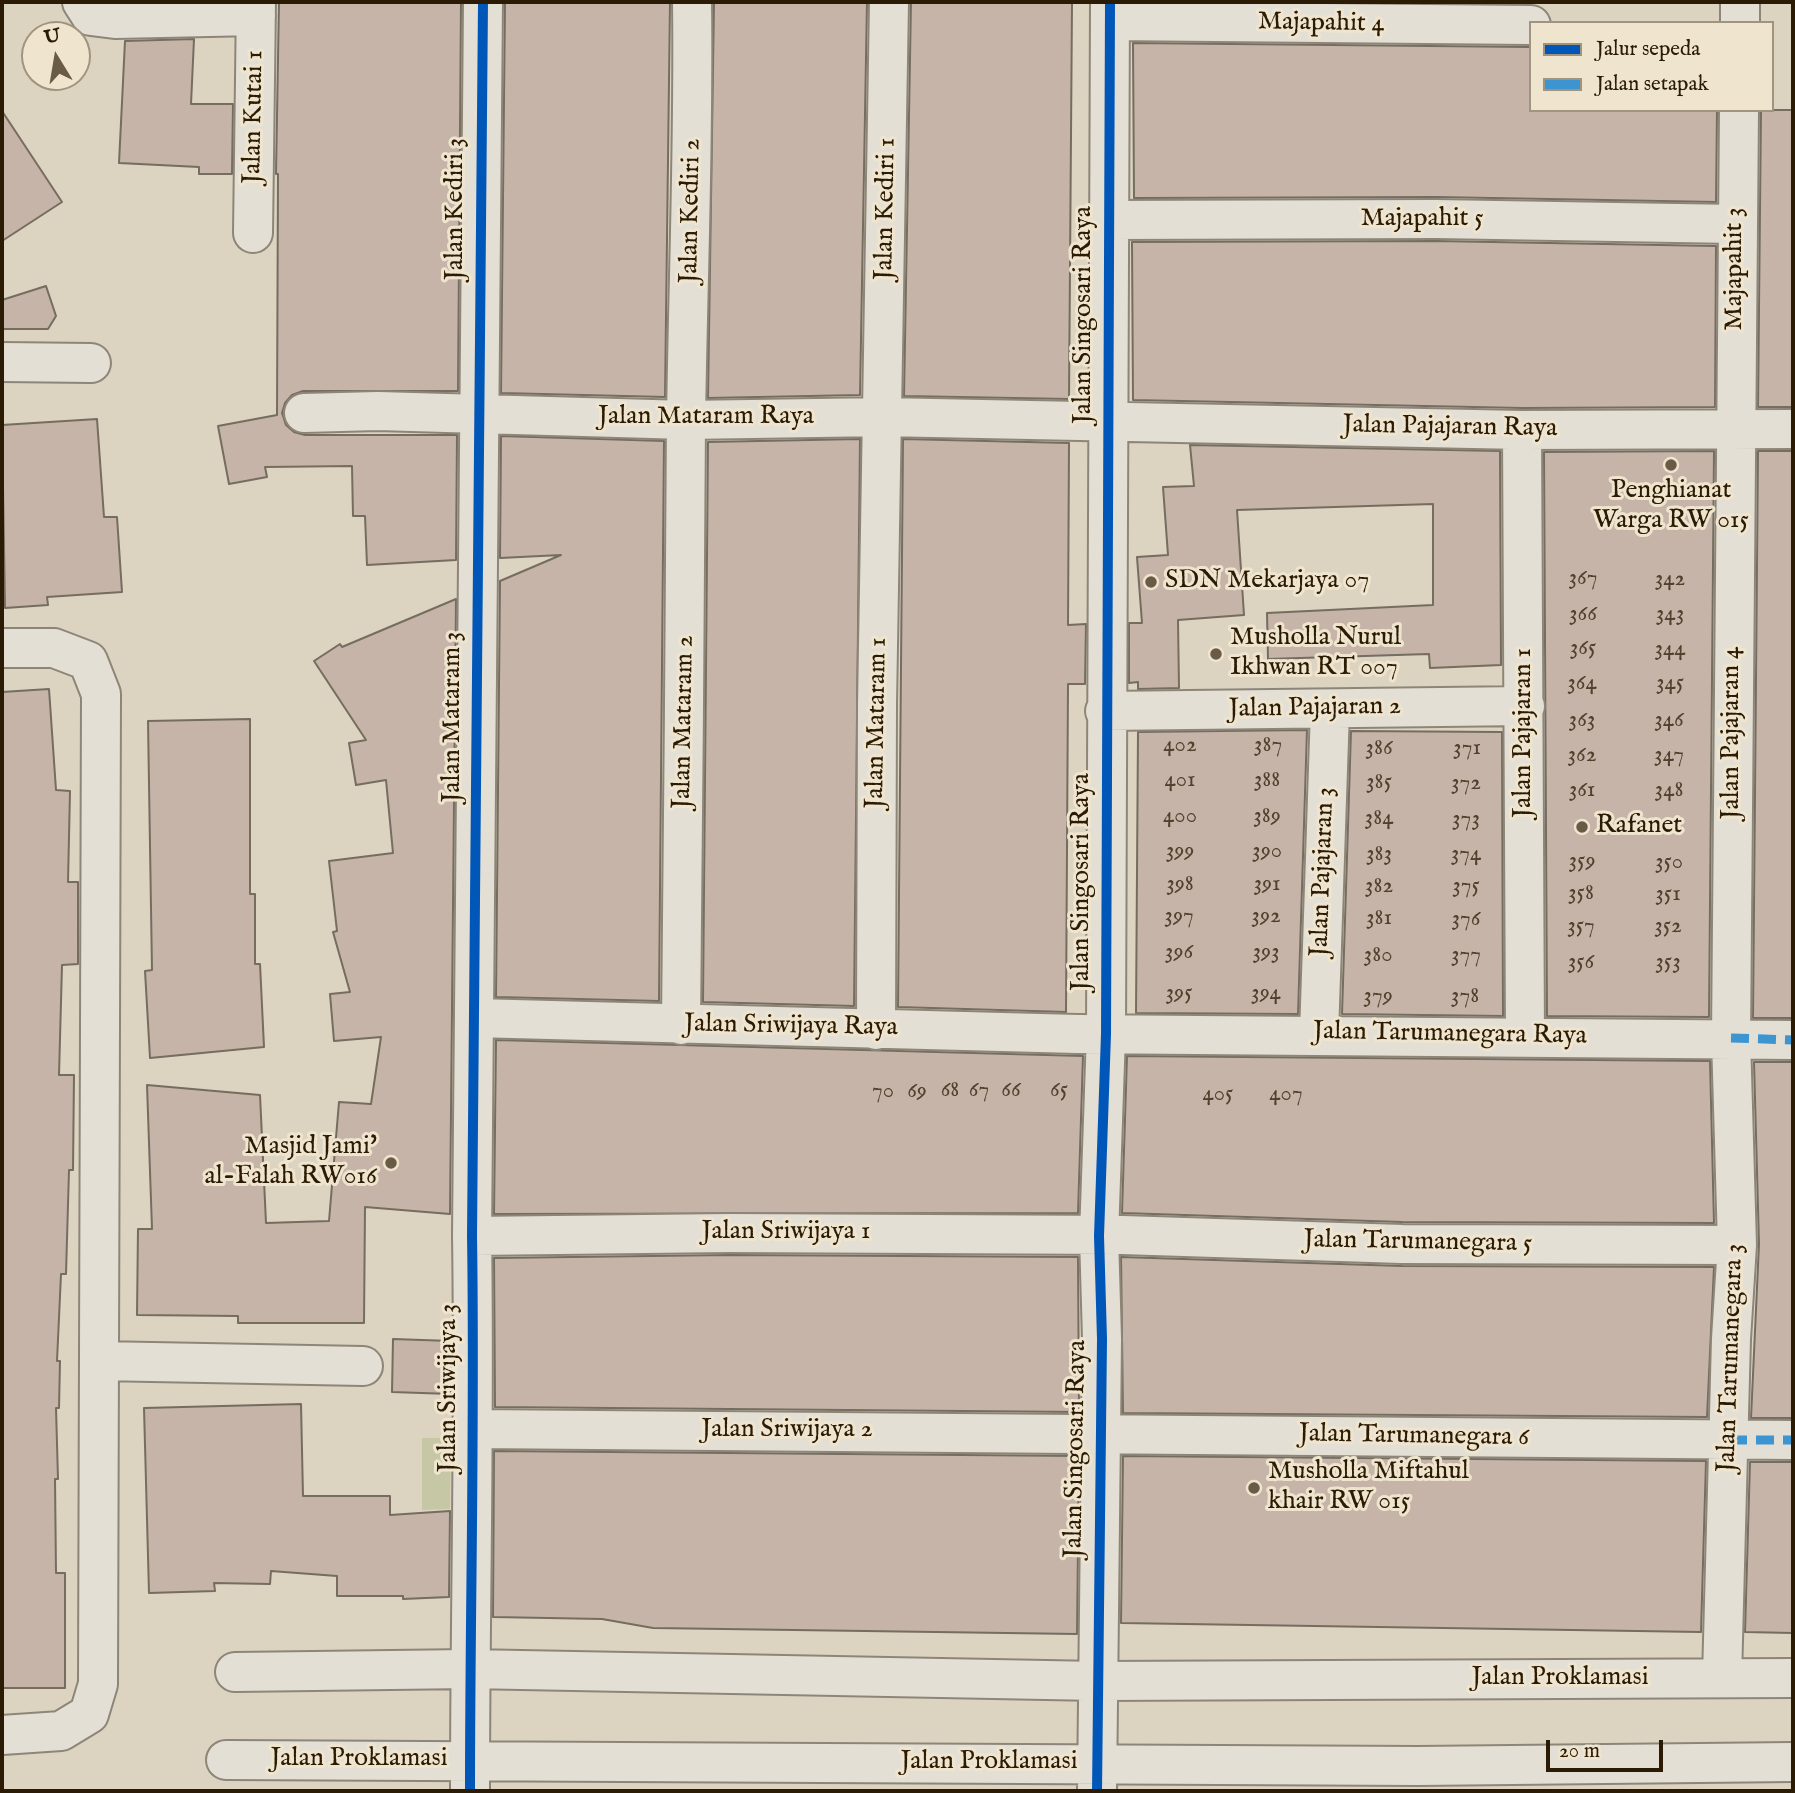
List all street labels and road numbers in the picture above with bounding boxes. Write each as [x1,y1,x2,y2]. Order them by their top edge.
street label: Majapahit 4 [1257,7,1385,41]
street label: Jalan Kutai 1 [238,50,272,184]
street label: Jalan Kediri 3 [441,138,473,280]
street label: Jalan Kediri 2 [675,138,709,284]
street label: Jalan Kediri 1 [870,138,904,280]
street label: Majapahit 5 [1360,204,1484,236]
street label: Jalan Singosari Raya [1069,206,1101,424]
street label: Majapahit 3 [1720,207,1752,331]
street label: Jalan Mataram Raya [598,402,814,434]
street label: Jalan Pajajaran Raya [1342,411,1558,445]
street label: Jalan Mataram 3 [438,631,470,803]
street label: Jalan Mataram 2 [668,635,702,809]
street label: Jalan Mataram 1 [861,637,895,809]
street label: Jalan Pajajaran 4 [1717,646,1749,820]
street label: Jalan Pajajaran 1 [1509,648,1541,818]
street label: Jalan Pajajaran 2 [1229,692,1401,726]
street label: Jalan Singosari Raya [1067,773,1099,991]
street label: Jalan Pajajaran 3 [1305,787,1343,957]
street label: Jalan Sriwijaya Raya [684,1010,898,1044]
street label: Jalan Tarumanegara Raya [1313,1017,1587,1053]
street label: Jalan Sriwijaya 1 [702,1217,870,1249]
street label: Jalan Tarumanegara 5 [1303,1225,1533,1261]
street label: Jalan Tarumanegara 3 [1712,1243,1752,1473]
street label: Jalan Sriwijaya 3 [434,1304,466,1472]
street label: Jalan Singosari Raya [1059,1340,1095,1558]
street label: Jalan Sriwijaya 2 [701,1415,873,1447]
street label: Jalan Tarumanegara 6 [1299,1419,1529,1455]
street label: Jalan Proklamasi [1471,1663,1649,1695]
street label: Jalan Proklamasi [270,1744,448,1776]
street label: Jalan Proklamasi [900,1747,1078,1779]

